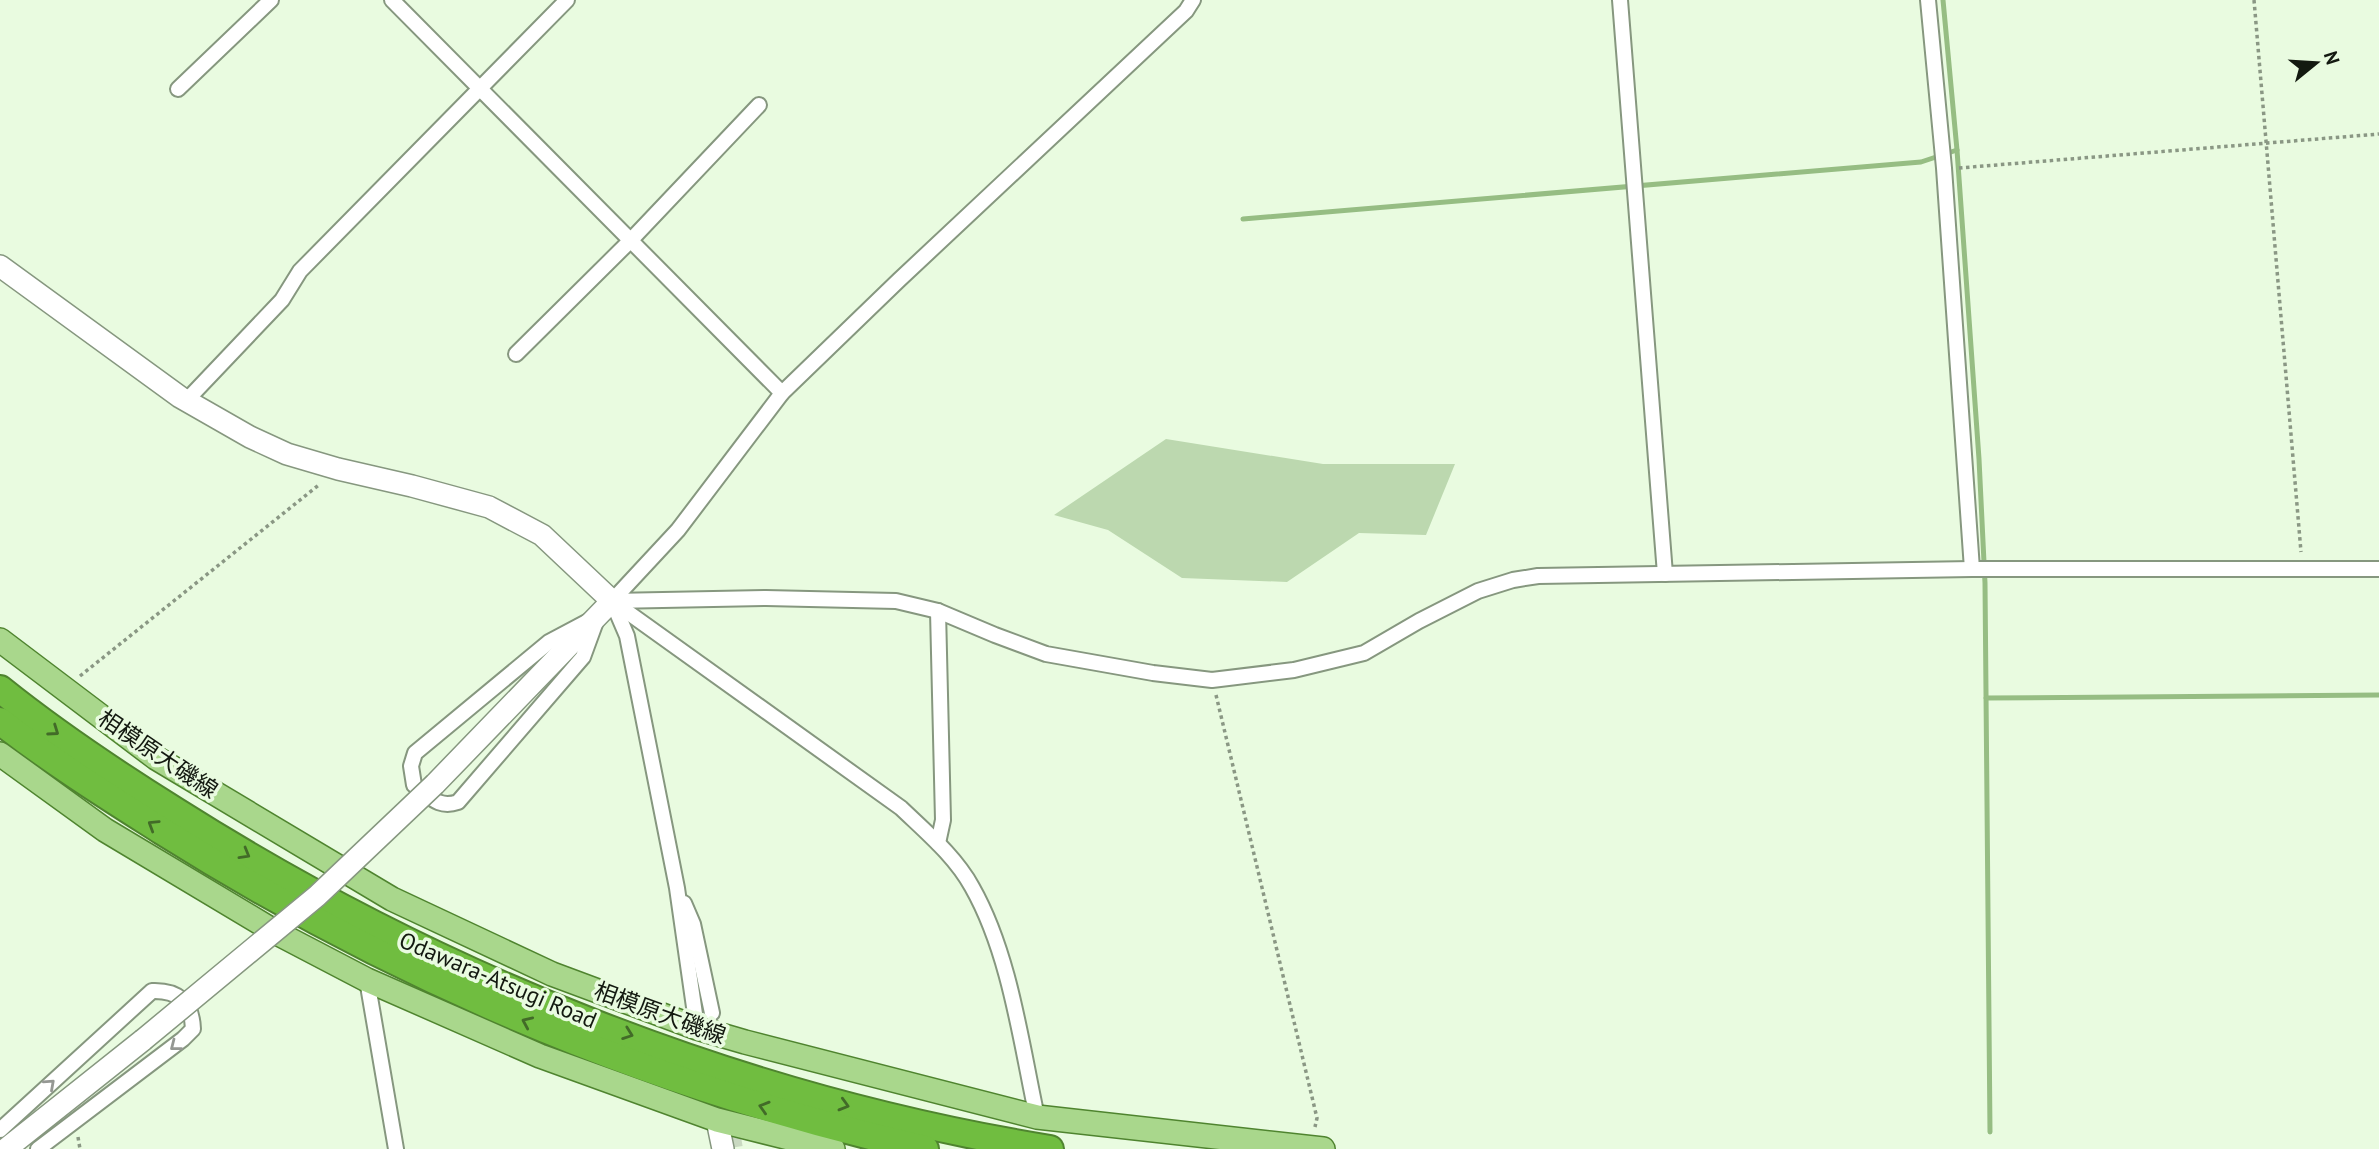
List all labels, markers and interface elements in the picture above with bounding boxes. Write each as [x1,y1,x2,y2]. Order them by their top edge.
north arrow [2281,28,2351,98]
text: N [2319,48,2346,67]
street label: 相模原大磯線 [93,703,224,804]
one-way arrow [47,722,60,735]
one-way arrow [147,820,160,833]
one-way arrow [238,846,251,859]
street label: Odawara-Atsugi Road [395,925,601,1034]
street label: 相模原大磯線 [590,975,730,1050]
one-way arrow [522,1016,534,1030]
one-way arrow [621,1026,633,1040]
one-way arrow [170,1037,182,1050]
one-way arrow [42,1080,55,1092]
one-way arrow [838,1096,850,1111]
one-way arrow [758,1100,770,1115]

